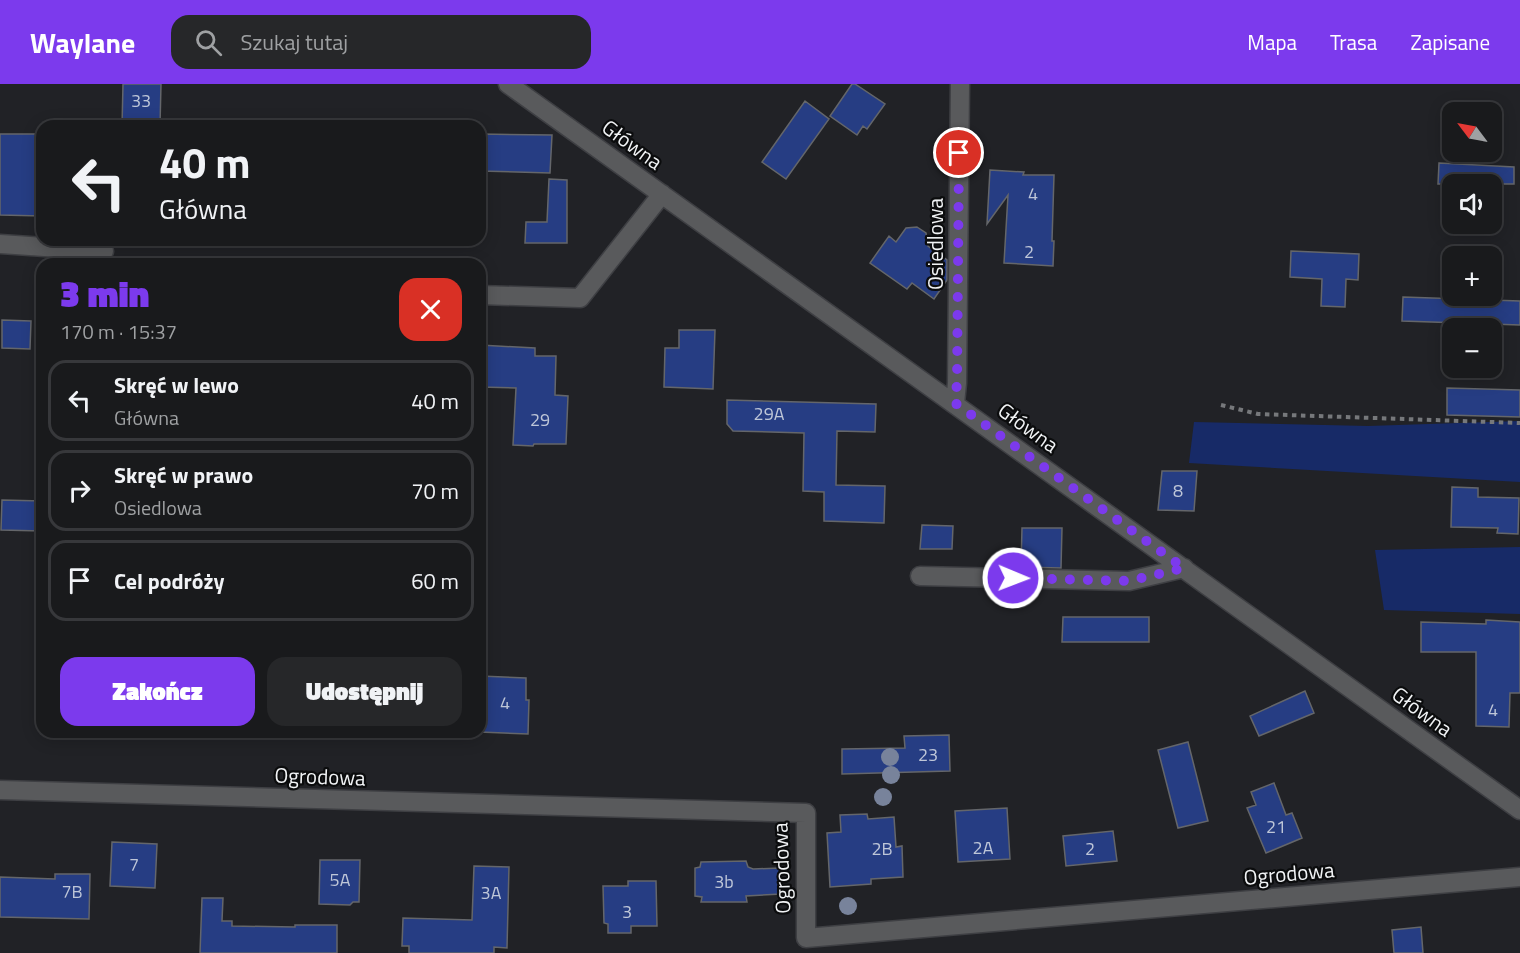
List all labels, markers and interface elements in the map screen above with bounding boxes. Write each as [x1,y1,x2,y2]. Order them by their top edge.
search box [171,15,591,69]
text: Waylane [30,21,135,64]
text: Szukaj tutaj [240,25,348,59]
icon: search [192,26,225,59]
text: Mapa [1247,26,1297,58]
text: Trasa [1330,26,1377,58]
text: Zapisane [1410,26,1490,58]
house number: 33 [131,87,151,114]
north arrow [1442,102,1502,162]
map controls [1442,102,1502,378]
street label: Główna [596,111,670,177]
pin [933,127,984,178]
text: 40 m [159,130,251,194]
icon: arrive [942,136,975,169]
icon: left [60,144,138,222]
button: sound [1442,174,1502,234]
house number: 4 [1028,180,1038,207]
text: Główna [159,188,247,229]
street label: Osiedlowa [919,197,951,290]
house number: 2 [1024,238,1034,265]
button: + [1442,246,1502,306]
text: 3 min [60,266,149,321]
button: close [399,278,462,341]
text: 170 m · 15:37 [60,316,177,347]
button: − [1442,318,1502,378]
text: Skręć w lewo [114,368,239,402]
icon: left [63,384,96,417]
text: 40 m [411,384,459,418]
street label: Główna [992,394,1066,460]
house number: 29A [754,400,785,427]
text: Główna [114,402,179,433]
house number: 29 [530,406,550,433]
text: Skręć w prawo [114,458,253,492]
icon: right [63,474,96,507]
text: 70 m [411,474,459,508]
house number: 8 [1173,477,1183,504]
text: Osiedlowa [114,492,202,523]
position arrow [981,546,1045,610]
icon: arrive [63,564,96,597]
text: Cel podróży [114,564,224,598]
text: 60 m [411,564,459,598]
button: Zakończ [60,657,255,726]
button: Udostępnij [267,657,462,726]
street label: Główna [1386,678,1460,744]
house number: 4 [500,689,510,716]
house number: 4 [1488,696,1498,723]
house number: 23 [918,741,938,768]
street label: Ogrodowa [274,758,367,794]
house number: 21 [1266,813,1286,840]
street label: Ogrodowa [763,821,799,914]
house number: 2A [973,834,994,861]
house number: 2B [871,835,893,862]
house number: 2 [1085,835,1095,862]
house number: 7 [129,851,139,878]
street label: Ogrodowa [1242,853,1336,893]
house number: 5A [330,866,351,893]
house number: 3b [714,868,734,895]
house number: 7B [61,878,83,905]
house number: 3A [481,879,502,906]
house number: 3 [622,898,632,925]

